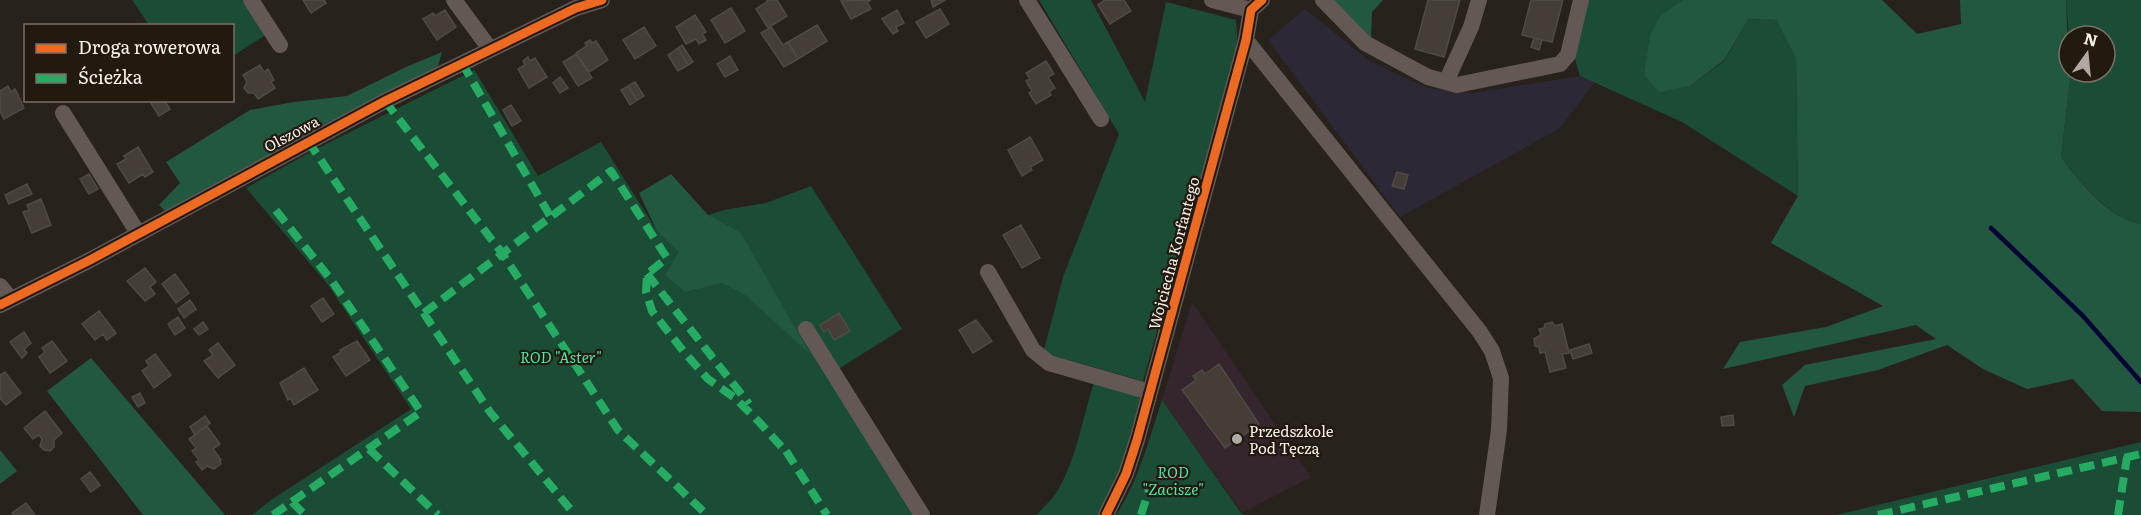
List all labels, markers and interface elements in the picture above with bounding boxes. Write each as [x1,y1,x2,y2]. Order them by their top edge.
legend [24,24,234,102]
north arrow [2057,24,2117,84]
text: N [2082,25,2101,52]
text: Droga rowerowa [78,33,221,60]
text: Ścieżka [78,63,143,90]
street label: Olszowa [259,108,324,157]
street label: Wojciecha Korfantego [1142,174,1205,332]
park label: ROD "Aster" [520,345,602,368]
place label: Przedszkole Pod Tęczą [1249,419,1334,459]
marker: Przedszkole Pod Tęczą [1230,432,1244,446]
park label: ROD "Zacisze" [1142,460,1204,500]

